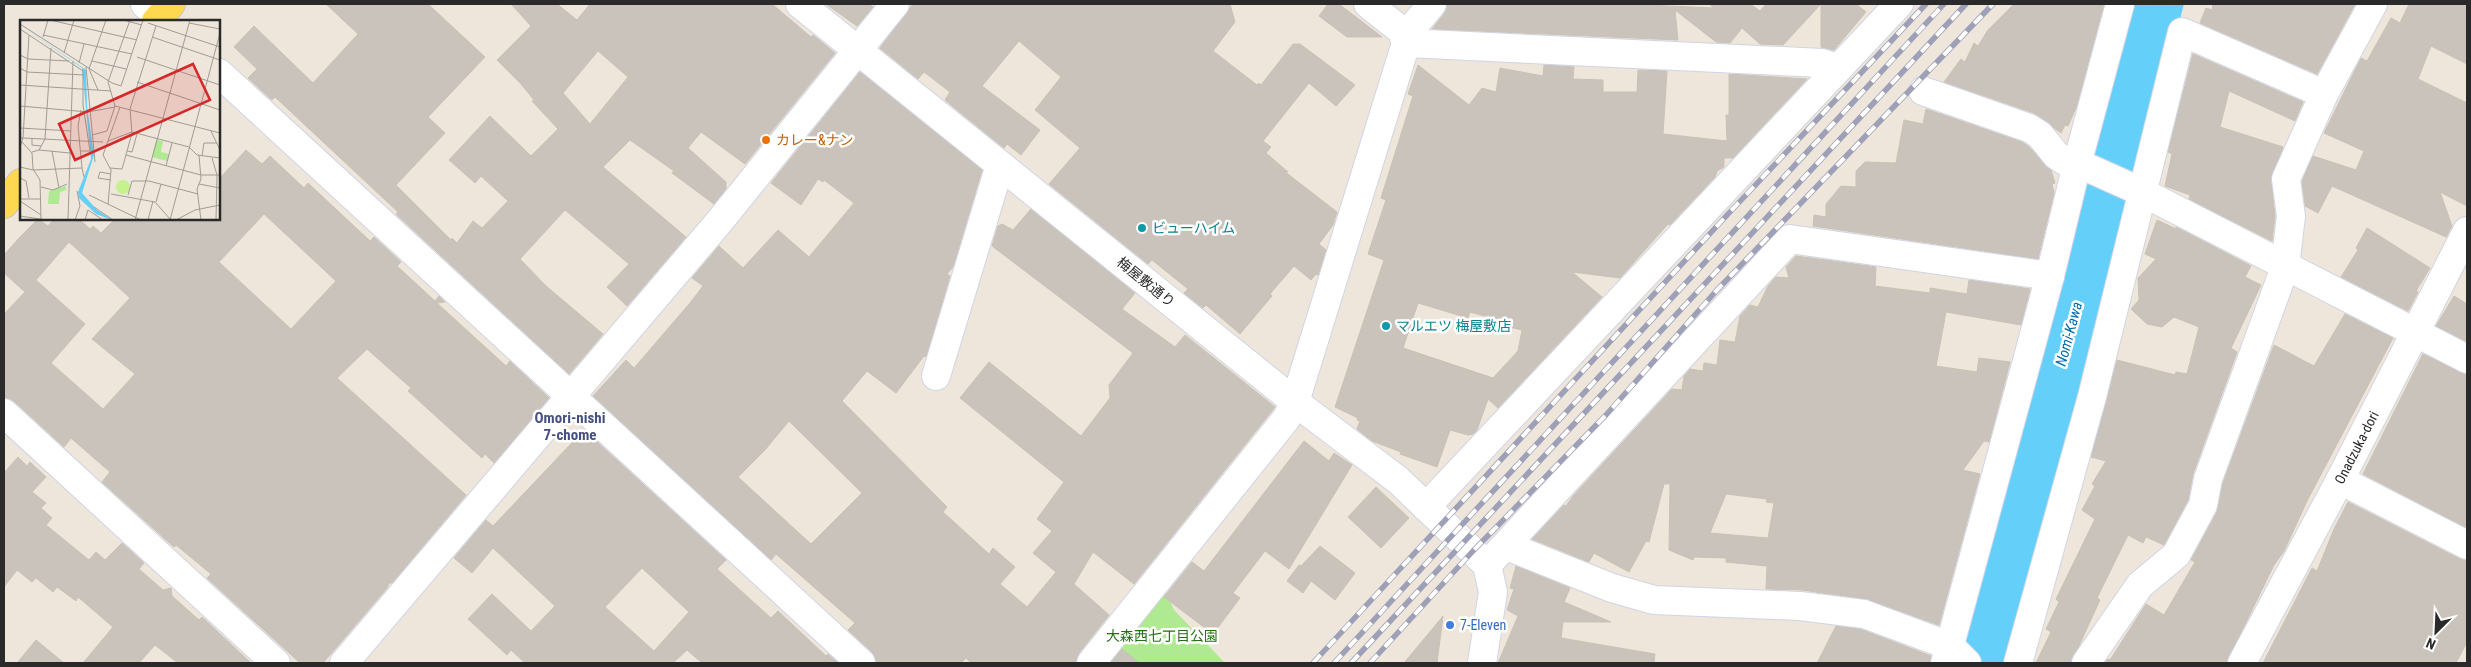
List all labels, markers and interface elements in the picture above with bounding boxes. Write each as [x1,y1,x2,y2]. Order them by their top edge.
inset map [20,20,220,220]
place label: カレー&ナン [776,132,854,148]
marker: カレー&ナン [760,134,772,146]
place label: ビューハイム [1152,220,1235,236]
marker: ビューハイム [1136,222,1148,234]
street label: 梅屋敷通り [1114,254,1178,310]
water label: Nomi-Kawa [2052,300,2086,368]
place label: マルエツ 梅屋敷店 [1396,318,1511,334]
marker: マルエツ 梅屋敷店 [1380,320,1392,332]
street label: Onadzuka-dori [2331,408,2382,487]
district label: Omori-nishi 7-chome [535,409,605,444]
north arrow [2411,607,2461,657]
place label: 7-Eleven [1460,617,1506,633]
marker: 7-Eleven [1444,619,1456,631]
park label: 大森西七丁目公園 [1106,628,1218,644]
text: N [2424,635,2438,653]

